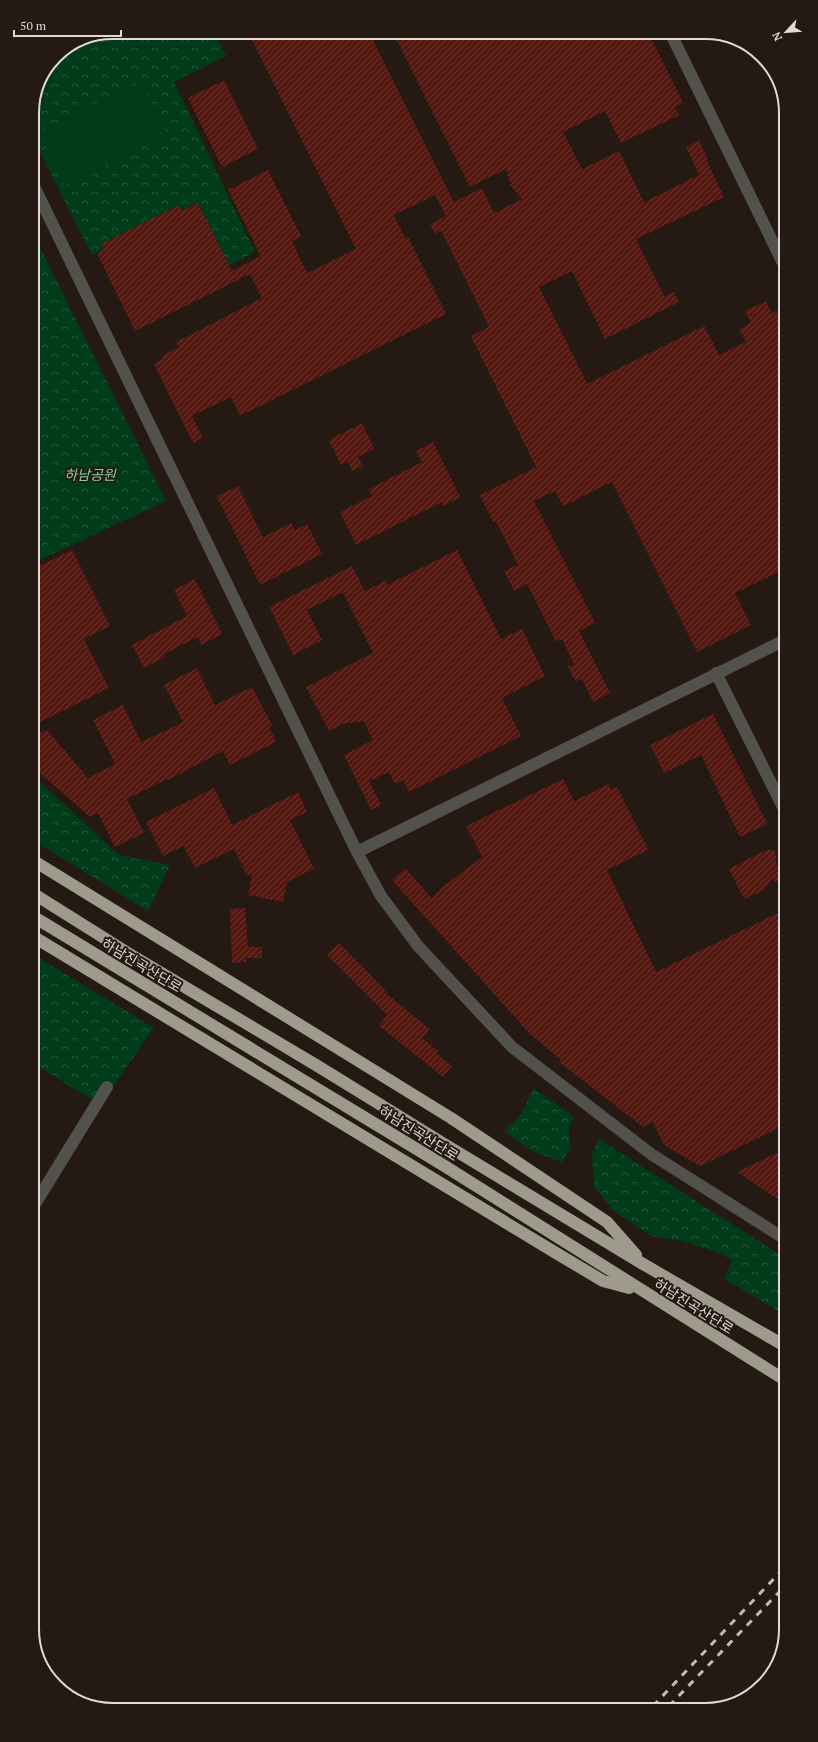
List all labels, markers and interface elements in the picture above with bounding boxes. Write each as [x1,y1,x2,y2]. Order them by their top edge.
scale bar [14,12,121,38]
north arrow [766,12,806,52]
text: 50 m [20,18,47,33]
text: N [769,29,785,43]
park label: 하남공원 [64,465,117,484]
street label: 하남진곡산단로 [98,934,186,996]
street label: 하남진곡산단로 [376,1101,462,1165]
street label: 하남진곡산단로 [651,1274,737,1338]

